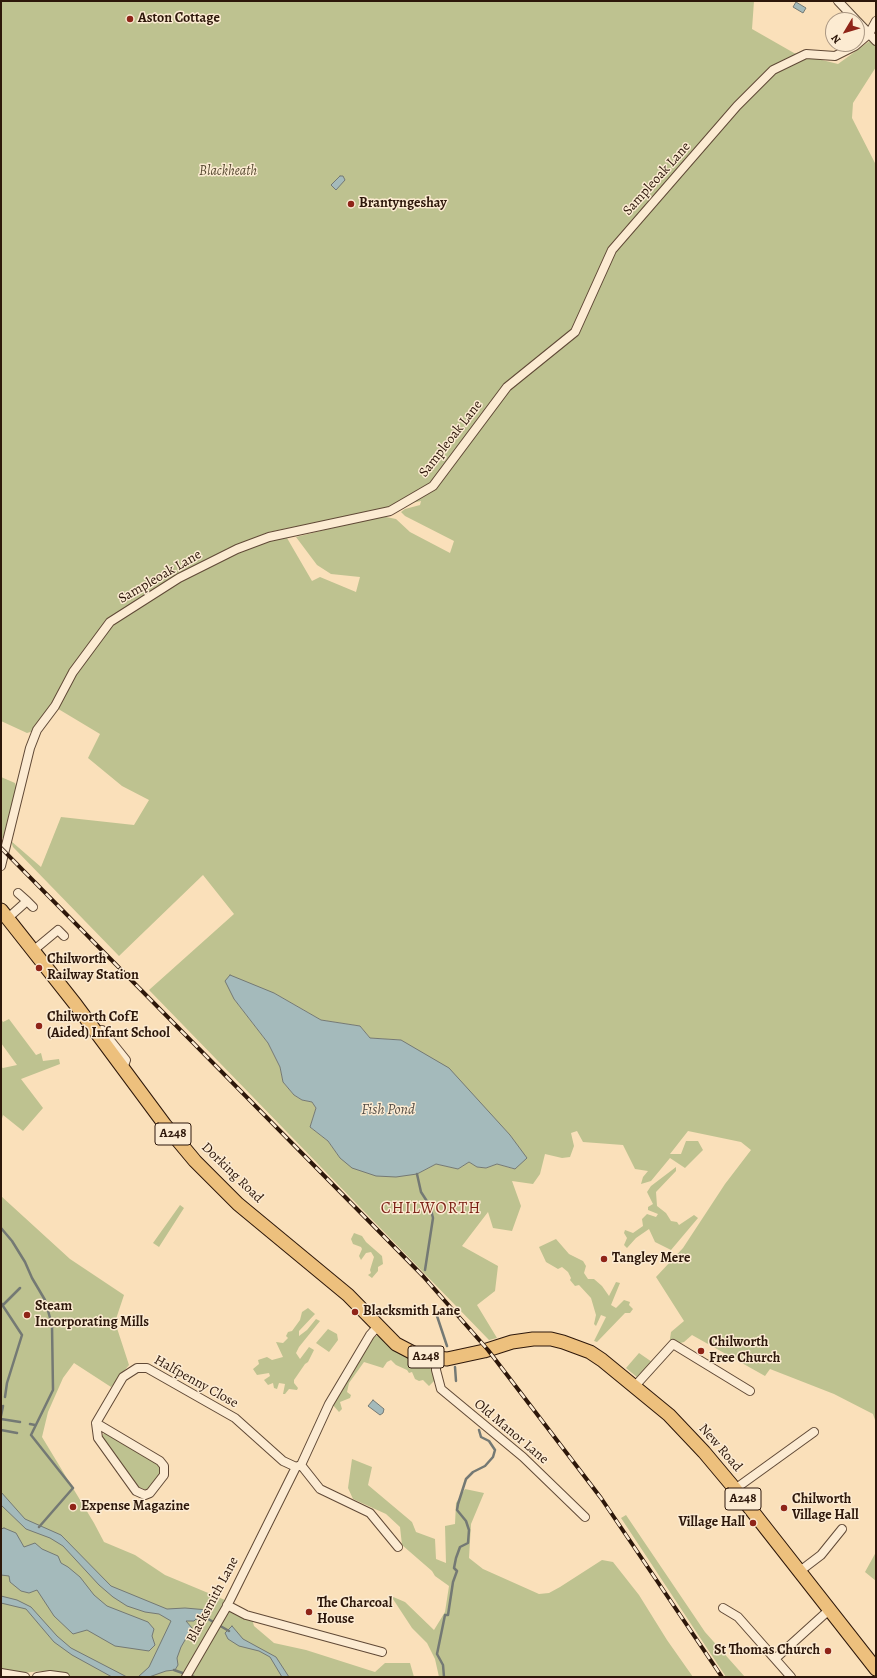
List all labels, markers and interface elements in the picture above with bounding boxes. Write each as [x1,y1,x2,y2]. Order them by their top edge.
place label: Aston Cottage [138,11,220,27]
north arrow [825,12,865,52]
marker: Aston Cottage [125,14,135,24]
text: N [828,31,844,47]
street label: Sampleoak Lane [620,139,694,219]
park label: Blackheath [199,164,257,180]
place label: Brantyngeshay [359,196,447,212]
marker: Brantyngeshay [346,199,356,209]
street label: Sampleoak Lane [416,397,486,481]
street label: Sampleoak Lane [115,546,205,608]
place label: Chilworth Railway Station [47,952,139,984]
marker: Chilworth Railway Station [34,963,44,973]
place label: Chilworth CofE (Aided) Infant School [47,1010,170,1042]
marker: Chilworth CofE (Aided) Infant School [34,1021,44,1031]
water label: Fish Pond [361,1101,415,1119]
road number: A248 [155,1123,191,1145]
street label: Dorking Road [198,1139,266,1207]
district label: CHILWORTH [381,1199,481,1219]
place label: Tangley Mere [612,1251,690,1267]
marker: Tangley Mere [599,1254,609,1264]
place label: Steam Incorporating Mills [35,1299,149,1332]
place label: Blacksmith Lane [363,1304,460,1320]
marker: Blacksmith Lane [350,1307,360,1317]
marker: Steam Incorporating Mills [22,1310,32,1320]
place label: Chilworth Free Church [709,1335,780,1368]
road number: A248 [408,1346,444,1368]
marker: Chilworth Free Church [696,1346,706,1356]
street label: Halfpenny Close [151,1352,241,1412]
street label: Old Manor Lane [470,1396,552,1468]
street label: New Road [695,1421,745,1475]
road number: A248 [725,1488,761,1510]
place label: Chilworth Village Hall [792,1492,859,1524]
place label: Expense Magazine [81,1499,190,1515]
marker: Expense Magazine [68,1502,78,1512]
marker: Chilworth Village Hall [779,1503,789,1513]
place label: Village Hall [678,1515,745,1531]
marker: Village Hall [748,1518,758,1528]
street label: Blacksmith Lane [183,1554,243,1646]
place label: The Charcoal House [317,1596,392,1628]
marker: The Charcoal House [304,1607,314,1617]
place label: St Thomas Church [714,1643,820,1659]
marker: St Thomas Church [823,1646,833,1656]

